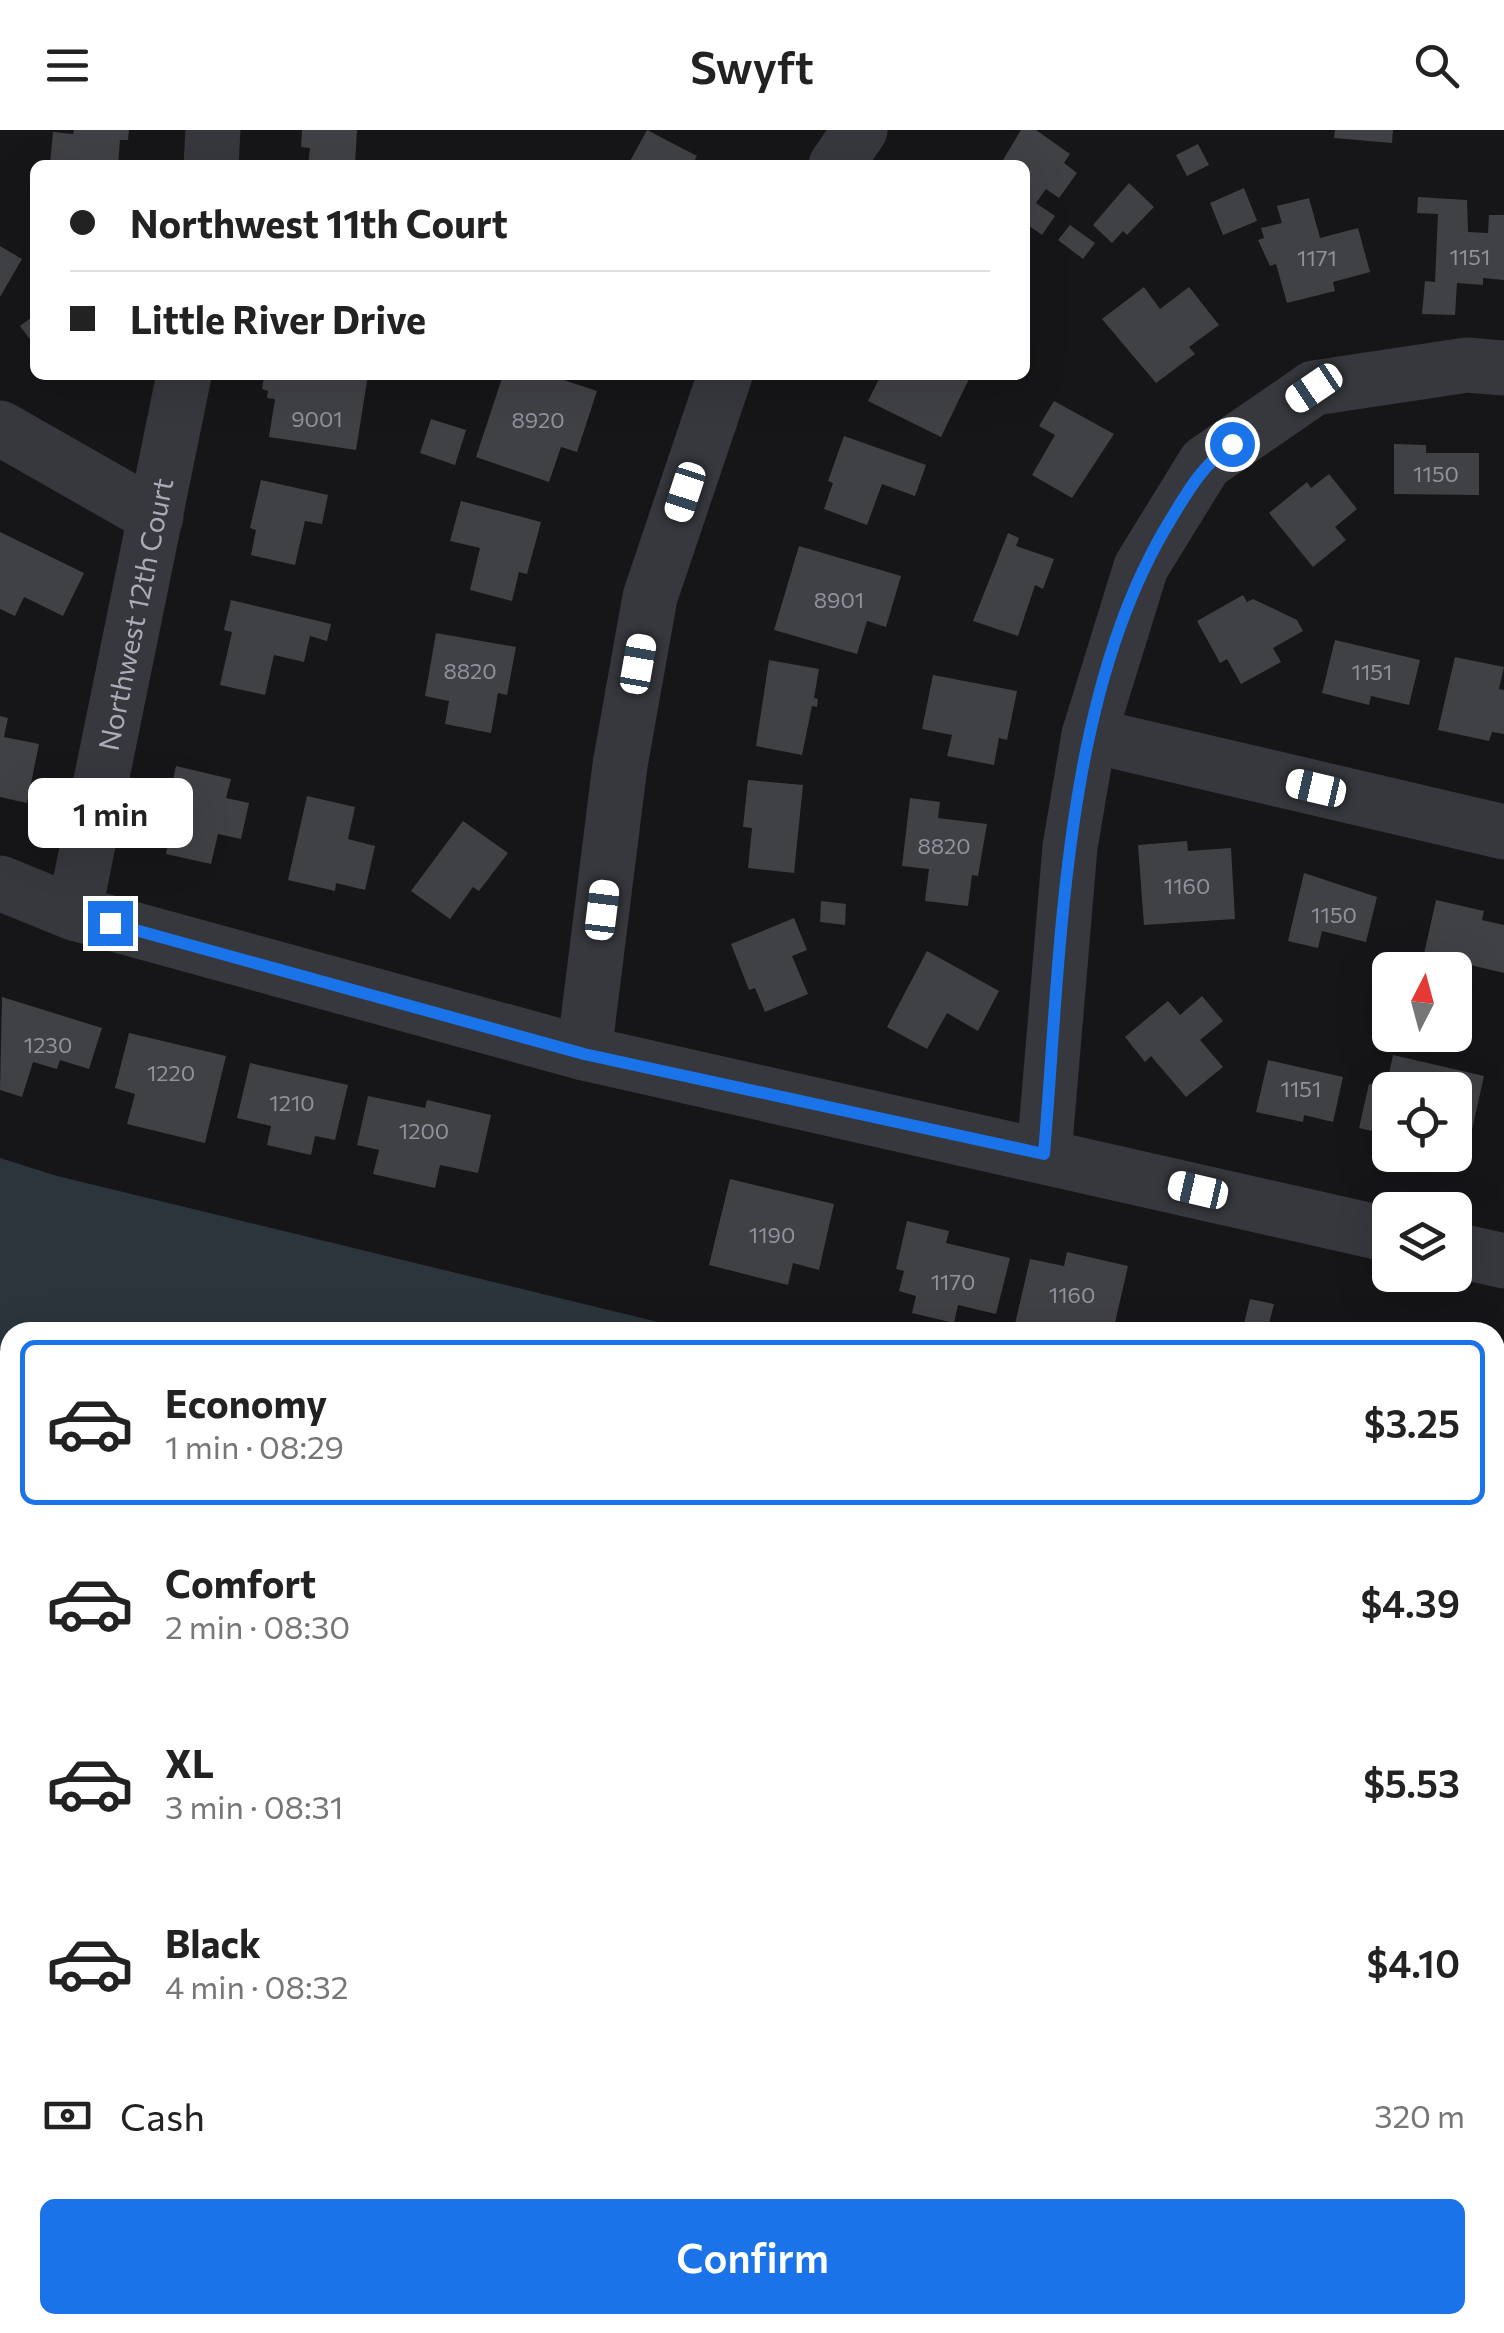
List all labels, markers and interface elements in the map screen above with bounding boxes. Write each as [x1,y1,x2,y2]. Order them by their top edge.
icon: menu [40,38,95,93]
text: Swyft [690,38,814,93]
icon: search [1409,38,1464,93]
text: Northwest 11th Court [130,199,508,246]
house number: 1151 [1450,243,1490,270]
house number: 1171 [1297,244,1337,271]
text: Little River Drive [130,295,426,342]
car [1281,359,1347,417]
house number: 9001 [291,405,343,432]
house number: 8920 [511,406,565,433]
route start [1210,422,1255,467]
car [661,459,709,525]
house number: 1150 [1413,460,1459,487]
street label: Northwest 12th Court [91,475,180,753]
house number: 8901 [814,586,864,613]
car [618,632,658,696]
house number: 8820 [443,657,497,684]
house number: 1151 [1352,658,1392,685]
car [1283,767,1349,809]
callout: 1 min [28,778,192,848]
text: 1 min [73,793,148,833]
house number: 8820 [917,832,971,859]
house number: 1160 [1164,872,1210,899]
car [583,878,621,942]
route end [88,901,133,946]
house number: 1150 [1311,901,1357,928]
north arrow [1372,952,1472,1052]
map controls [1372,952,1472,1292]
house number: 1230 [24,1031,72,1058]
house number: 1220 [147,1059,195,1086]
button: locate [1372,1072,1472,1172]
house number: 1151 [1281,1075,1321,1102]
house number: 1210 [269,1089,315,1116]
house number: 1200 [399,1117,449,1144]
car [1165,1169,1231,1211]
button: layers [1372,1192,1472,1292]
house number: 1190 [749,1221,795,1248]
house number: 1170 [931,1268,975,1295]
house number: 1160 [1049,1281,1095,1308]
icon: car [45,1378,135,1468]
text: Economy [165,1379,327,1426]
text: $3.25 [1364,1399,1460,1446]
text: 1 min · 08:29 [165,1426,344,1466]
icon: car [45,1558,135,1648]
text: Comfort [165,1559,316,1606]
text: $4.39 [1360,1579,1460,1626]
text: 2 min · 08:30 [165,1606,350,1646]
icon: car [45,1738,135,1828]
text: XL [165,1739,214,1786]
text: $5.53 [1363,1759,1460,1806]
text: 3 min · 08:31 [165,1786,343,1826]
icon: car [45,1918,135,2008]
text: Black [165,1919,261,1966]
text: $4.10 [1367,1939,1460,1986]
text: 4 min · 08:32 [165,1966,348,2006]
icon: cash [40,2088,95,2143]
text: Cash [120,2092,205,2139]
text: 320 m [1374,2095,1465,2135]
button: Confirm [40,2199,1465,2314]

